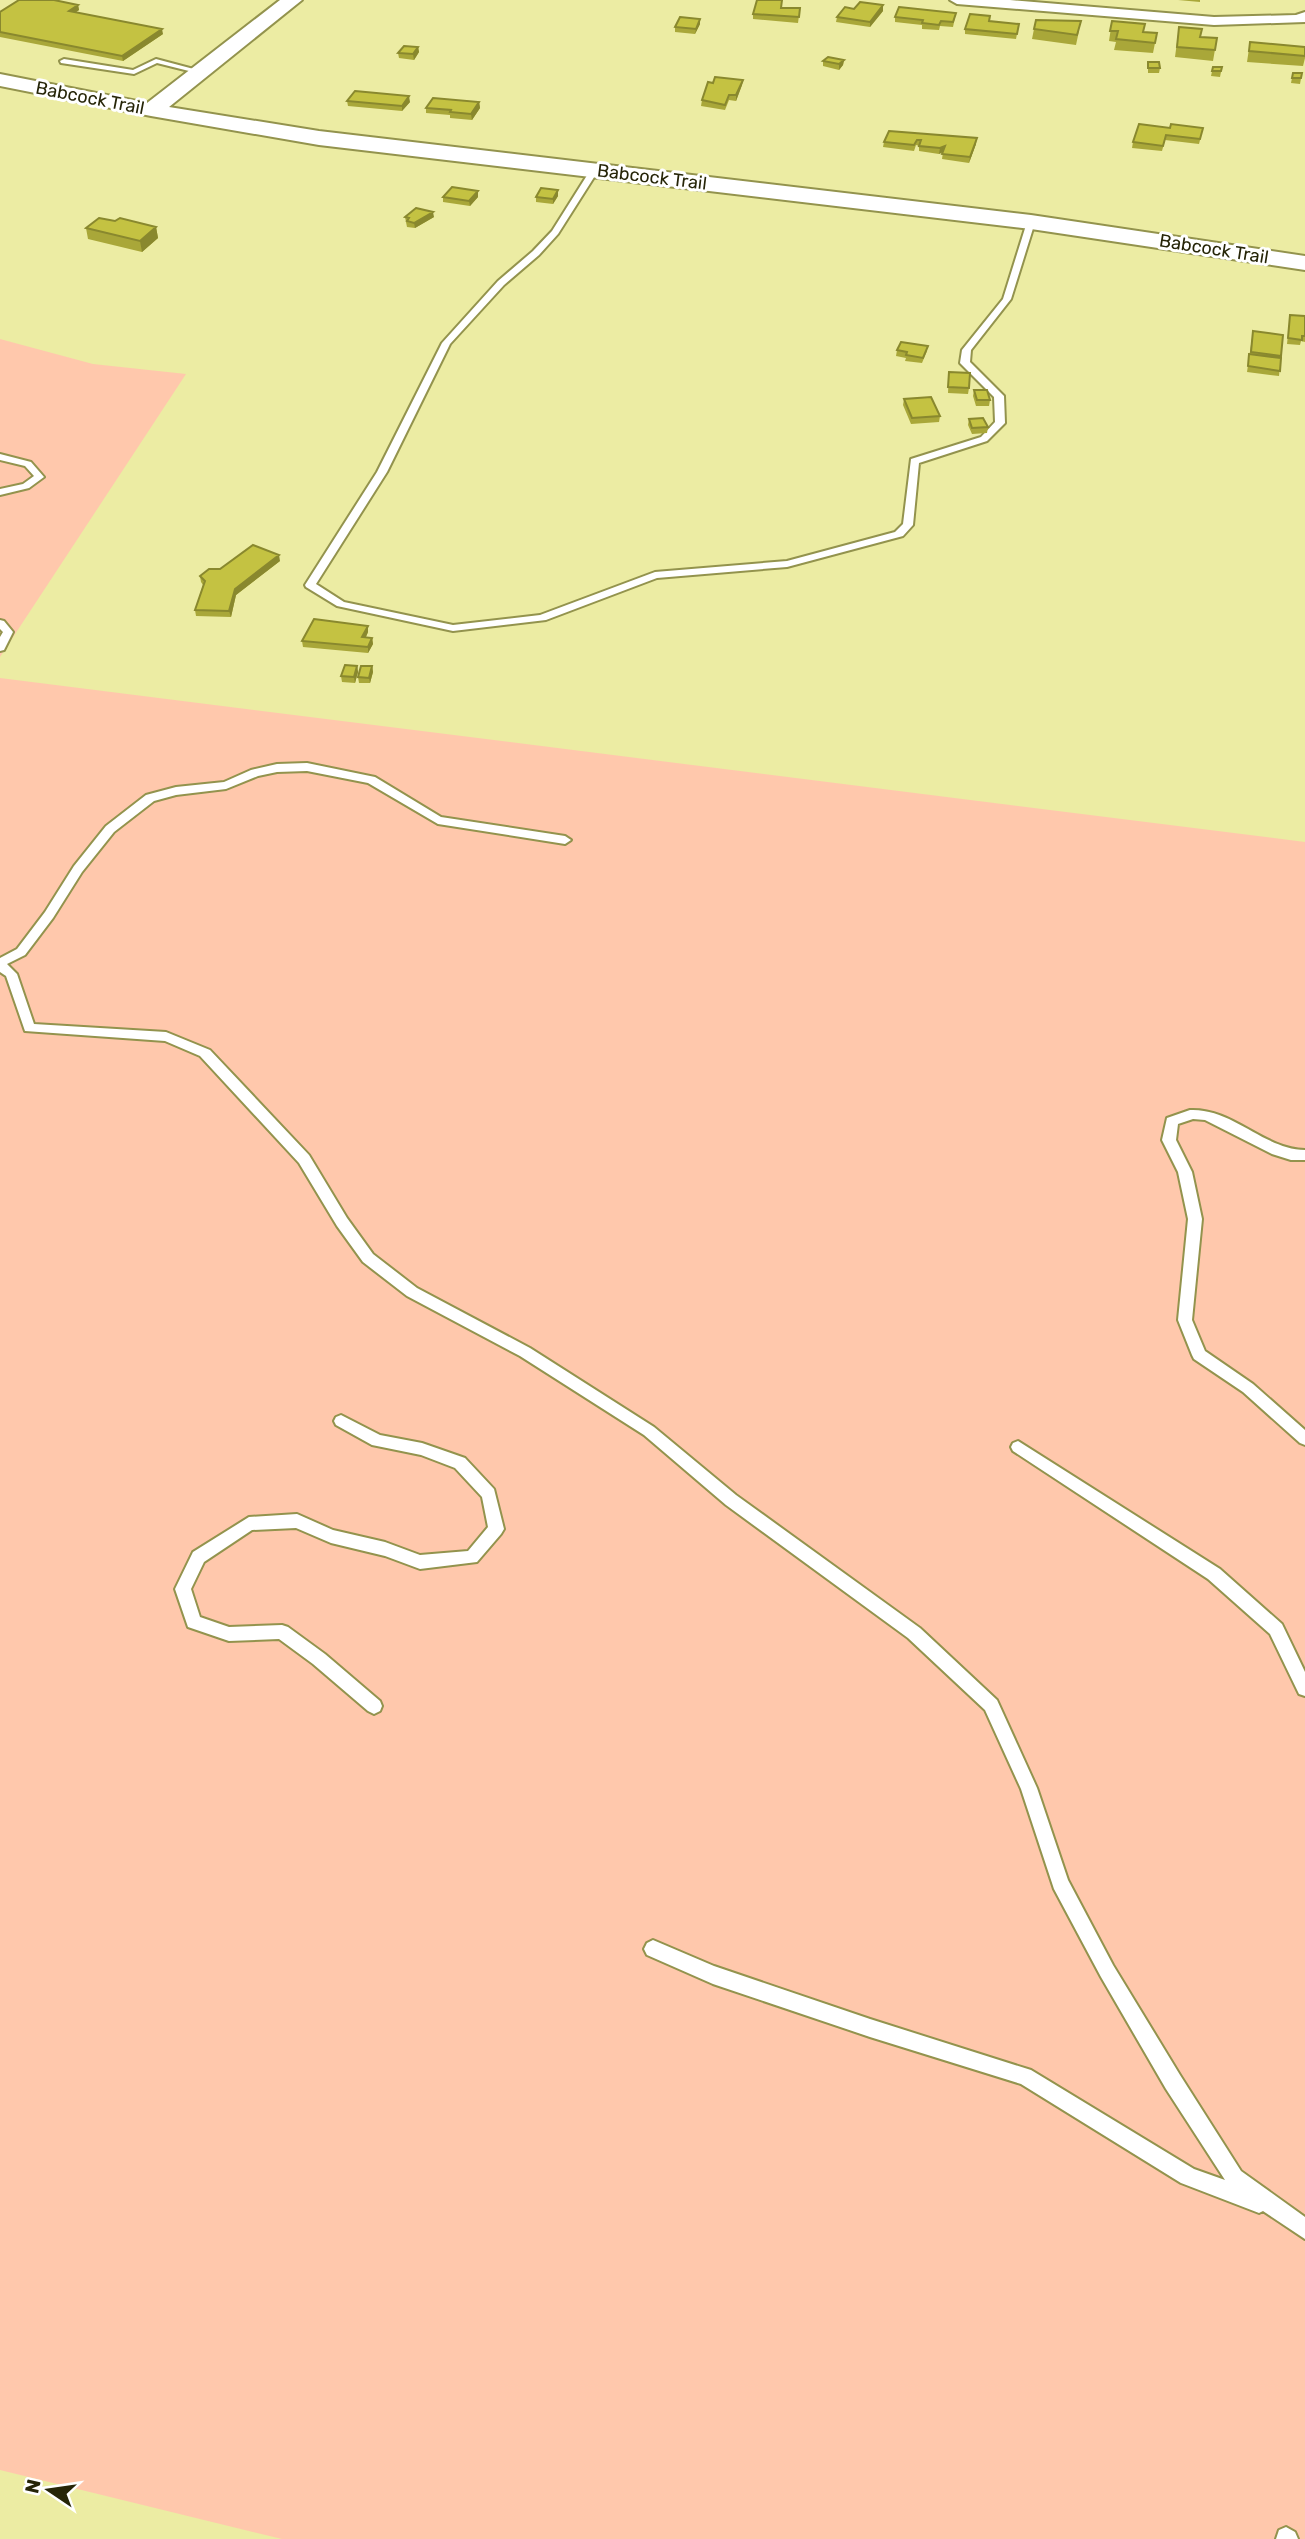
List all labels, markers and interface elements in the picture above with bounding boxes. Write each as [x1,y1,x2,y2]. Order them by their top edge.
street label: Babcock Trail [34,77,146,119]
street label: Babcock Trail [596,159,708,195]
street label: Babcock Trail [1158,230,1270,268]
north arrow [14,2455,84,2525]
text: N [20,2477,46,2496]

